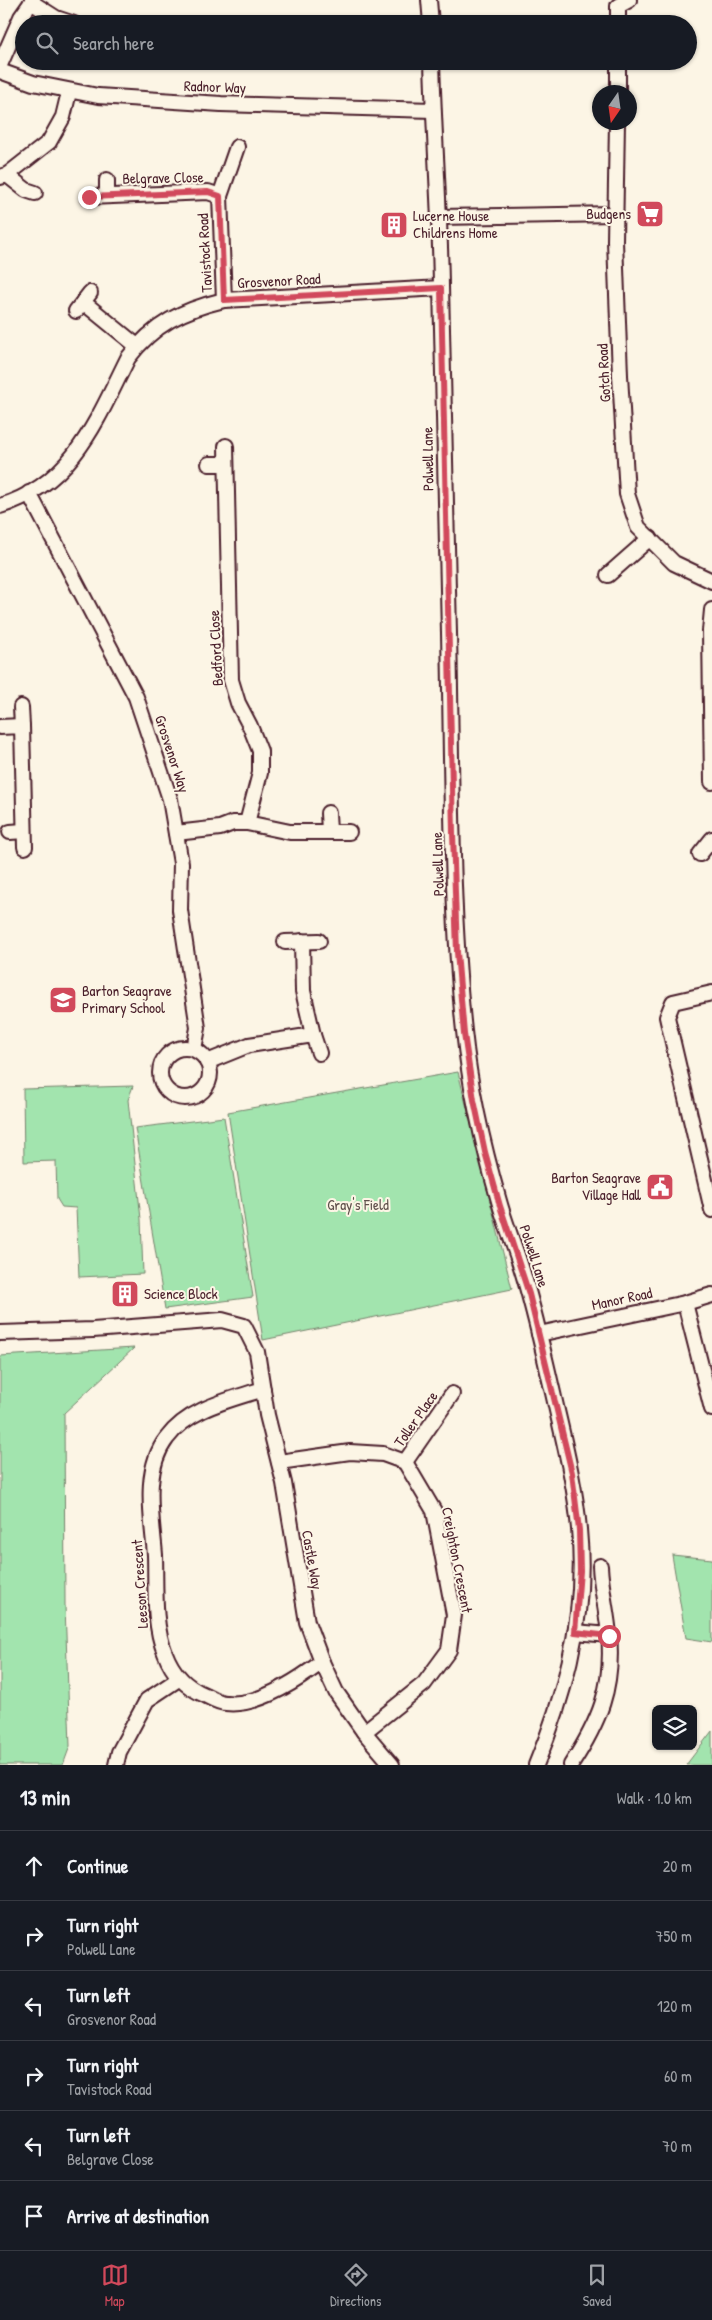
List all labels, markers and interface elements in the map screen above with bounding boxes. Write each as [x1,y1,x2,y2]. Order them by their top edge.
search box [15,15,697,70]
icon: search [33,29,61,57]
text: Search here [73,30,154,56]
street label: Radnor Way [184,75,246,98]
north arrow [592,85,637,130]
street label: Belgrave Close [122,166,204,189]
route end [78,186,101,209]
supermarket icon: Budgens [635,199,665,229]
place label: Budgens [586,203,631,224]
place label: Lucerne House Childrens Home [413,205,498,243]
building icon: Lucerne House Childrens Home [379,210,409,240]
street label: Tavistock Road [192,213,217,293]
street label: Grosvenor Road [237,268,321,293]
street label: Gotch Road [591,343,616,403]
street label: Polwell Lane [416,427,439,491]
street label: Bedford Close [203,610,228,686]
street label: Grosvenor Way [150,712,195,795]
street label: Polwell Lane [426,831,449,897]
place label: Barton Seagrave Primary School [82,980,172,1018]
school or university icon: Barton Seagrave Primary School [48,985,78,1015]
place label: Barton Seagrave Village Hall [551,1167,642,1205]
public building icon: Barton Seagrave Village Hall [645,1172,675,1202]
park label: Gray's Field [327,1194,389,1215]
street label: Polwell Lane [515,1222,554,1290]
building icon: Science Block [110,1279,140,1309]
street label: Manor Road [590,1282,654,1315]
place label: Science Block [144,1283,218,1304]
street label: Toller Place [389,1387,442,1451]
street label: Creighton Crescent [437,1505,478,1615]
street label: Castle Way [297,1529,328,1591]
street label: Leeson Crescent [126,1538,153,1629]
route start [598,1625,621,1648]
map controls [652,1705,697,1750]
button: layers [652,1705,697,1750]
text: 13 min [20,1783,70,1812]
text: Walk · 1.0 km [617,1787,692,1809]
icon: ahead [20,1852,48,1880]
text: Continue [67,1853,128,1879]
text: 20 m [663,1855,692,1877]
text: Turn right [67,1912,138,1938]
icon: right [20,1922,48,1950]
text: 750 m [656,1925,692,1947]
text: Polwell Lane [67,1938,136,1960]
text: Turn left [67,1982,130,2008]
icon: left [20,1992,48,2020]
text: 120 m [657,1995,692,2017]
text: Grosvenor Road [67,2008,156,2030]
text: Turn right [67,2052,138,2078]
icon: right [20,2062,48,2090]
text: 60 m [664,2065,692,2087]
text: Tavistock Road [67,2078,152,2100]
text: Turn left [67,2122,130,2148]
icon: left [20,2132,48,2160]
text: 70 m [662,2135,692,2157]
text: Belgrave Close [67,2148,154,2170]
icon: arrive [20,2202,48,2230]
text: Arrive at destination [67,2203,209,2229]
tab: Map [101,2261,129,2310]
tab: Directions [330,2261,381,2310]
tab: Saved [583,2261,611,2310]

